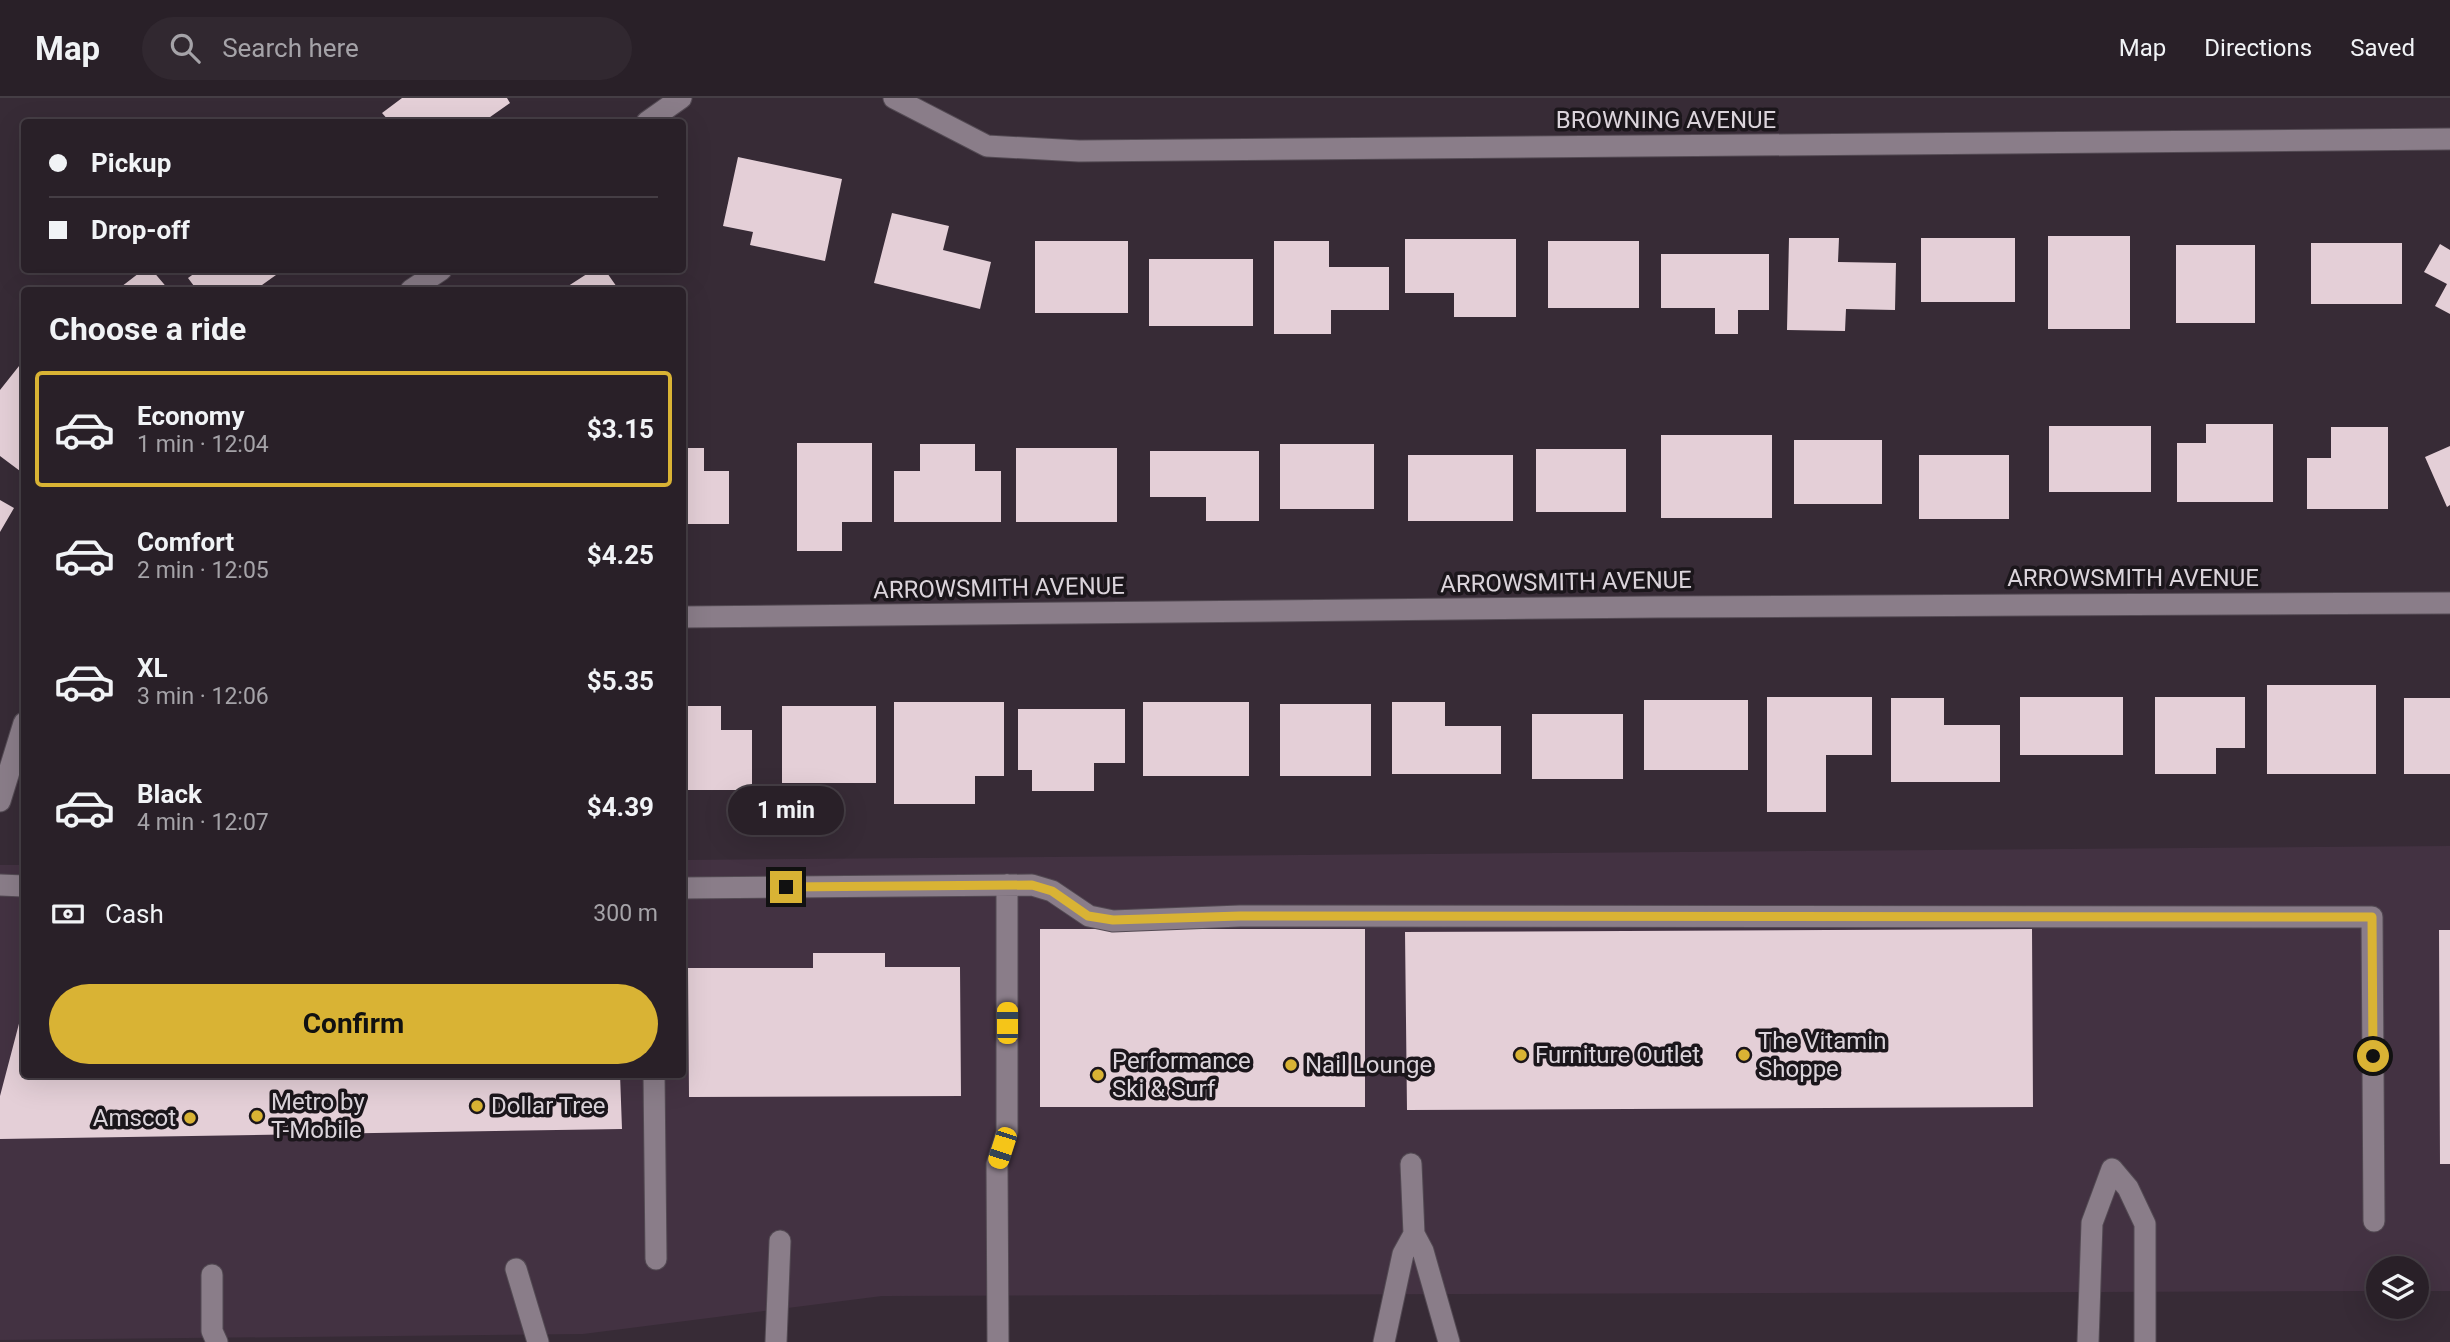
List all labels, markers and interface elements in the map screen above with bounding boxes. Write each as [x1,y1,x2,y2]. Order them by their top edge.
search box [142,17,632,80]
text: Map [35,29,100,68]
icon: search [166,29,204,67]
text: Search here [222,33,359,63]
text: Map [2119,34,2166,62]
text: Directions [2204,34,2312,62]
text: Saved [2350,34,2415,62]
street label: BROWNING AVENUE [1556,106,1776,134]
text: Pickup [91,148,171,178]
text: Drop-off [91,215,190,245]
text: Choose a ride [49,310,246,348]
icon: car [53,398,116,461]
text: Economy [137,401,244,431]
text: $3.15 [587,414,654,444]
text: 1 min · 12:04 [137,431,269,458]
icon: car [53,524,116,587]
text: Comfort [137,527,234,557]
text: $4.25 [587,540,654,570]
text: 2 min · 12:05 [137,557,269,584]
street label: ARROWSMITH AVENUE [2007,564,2259,592]
street label: ARROWSMITH AVENUE [1440,566,1692,598]
street label: ARROWSMITH AVENUE [873,572,1125,604]
icon: car [53,650,116,713]
text: XL [137,653,168,683]
text: $5.35 [587,666,654,696]
text: 3 min · 12:06 [137,683,269,710]
icon: car [53,776,116,839]
text: Black [137,779,202,809]
callout: 1 min [728,786,844,834]
text: $4.39 [587,792,654,822]
text: 1 min [757,797,815,824]
text: 4 min · 12:07 [137,809,269,836]
route end [770,871,802,903]
icon: cash [49,895,87,933]
text: Cash [105,899,164,929]
text: 300 m [593,900,658,927]
button: Confirm [49,984,658,1064]
car [997,1002,1018,1044]
place label: The Vitamin Shoppe [1758,1027,1886,1083]
route start [2357,1040,2389,1072]
place label: Furniture Outlet [1535,1041,1700,1069]
place label: Performance Ski & Surf [1112,1047,1251,1103]
marker: Furniture Outlet [1513,1047,1529,1063]
marker: The Vitamin Shoppe [1736,1047,1752,1063]
place label: Nail Lounge [1305,1051,1432,1079]
marker: Nail Lounge [1283,1057,1299,1073]
marker: Performance Ski & Surf [1090,1067,1106,1083]
place label: Metro by T-Mobile [271,1088,365,1144]
place label: Dollar Tree [491,1092,606,1120]
marker: Dollar Tree [469,1098,485,1114]
place label: Amscot [93,1104,176,1132]
marker: Metro by T-Mobile [249,1108,265,1124]
marker: Amscot [182,1110,198,1126]
car [986,1125,1019,1171]
map controls [2366,1256,2429,1319]
button: layers [2366,1256,2429,1319]

